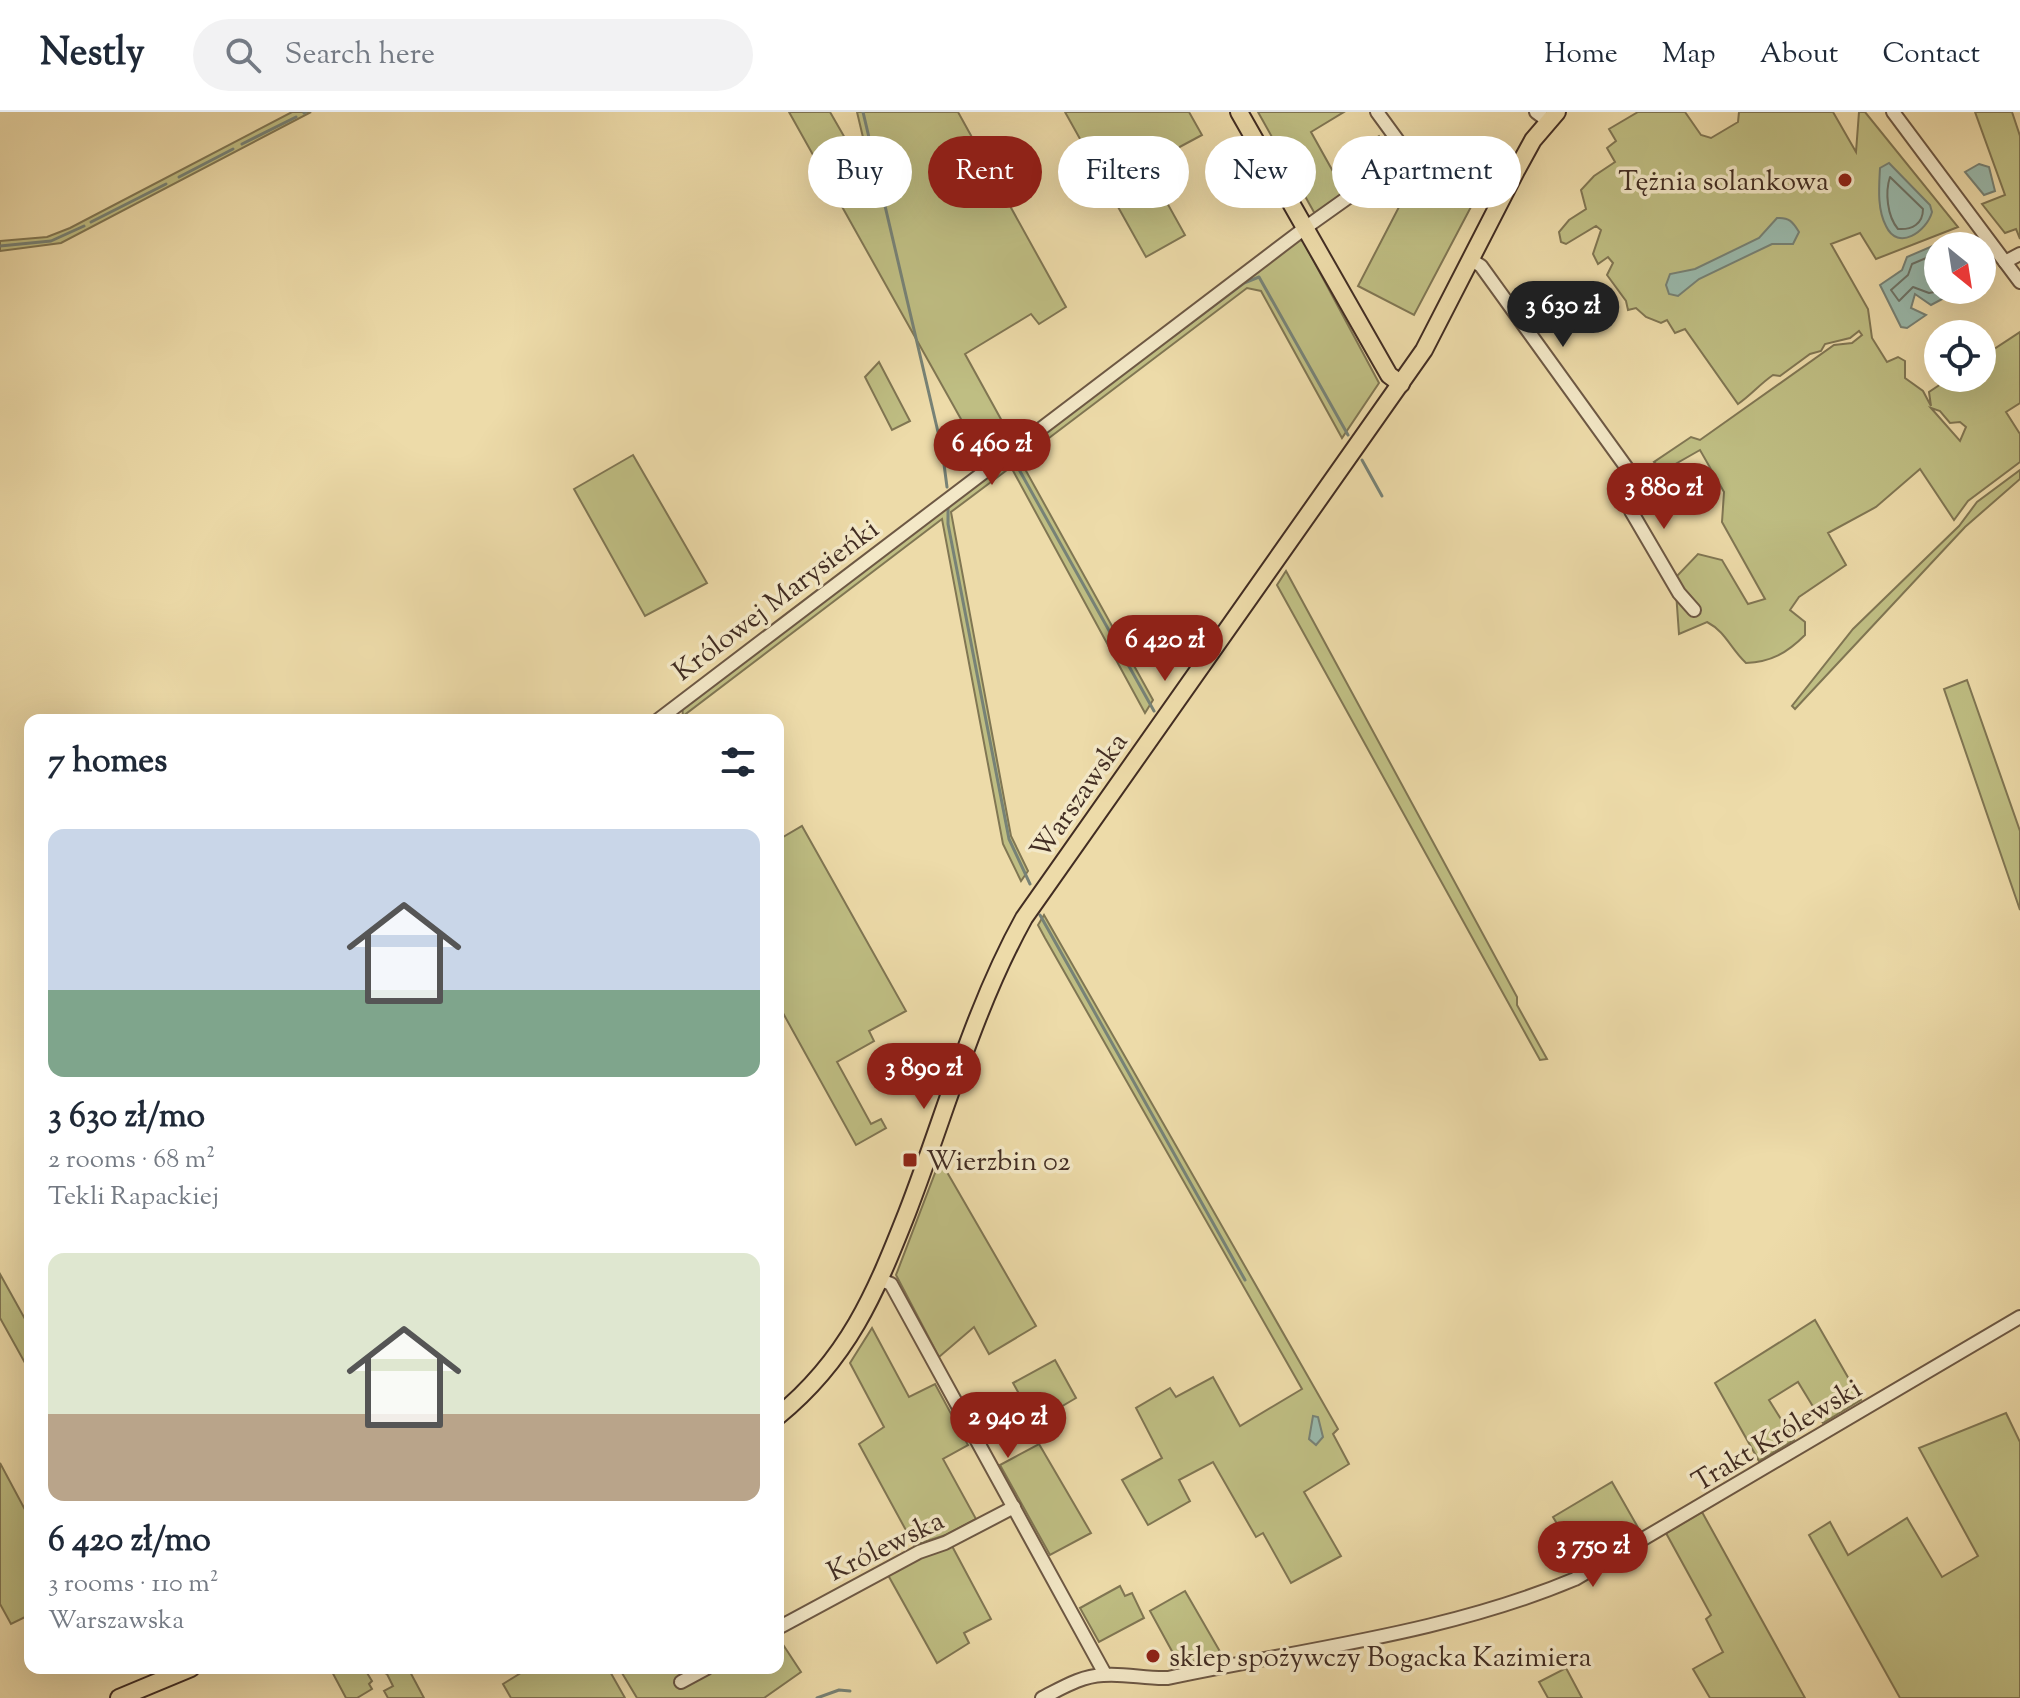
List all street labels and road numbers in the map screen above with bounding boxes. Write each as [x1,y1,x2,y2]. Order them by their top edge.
street label: Królowej Marysieńki [666,511,888,692]
street label: Warszawska [1022,725,1139,868]
street label: Trakt Królewski [1685,1370,1870,1503]
street label: Królewska [821,1502,952,1593]

